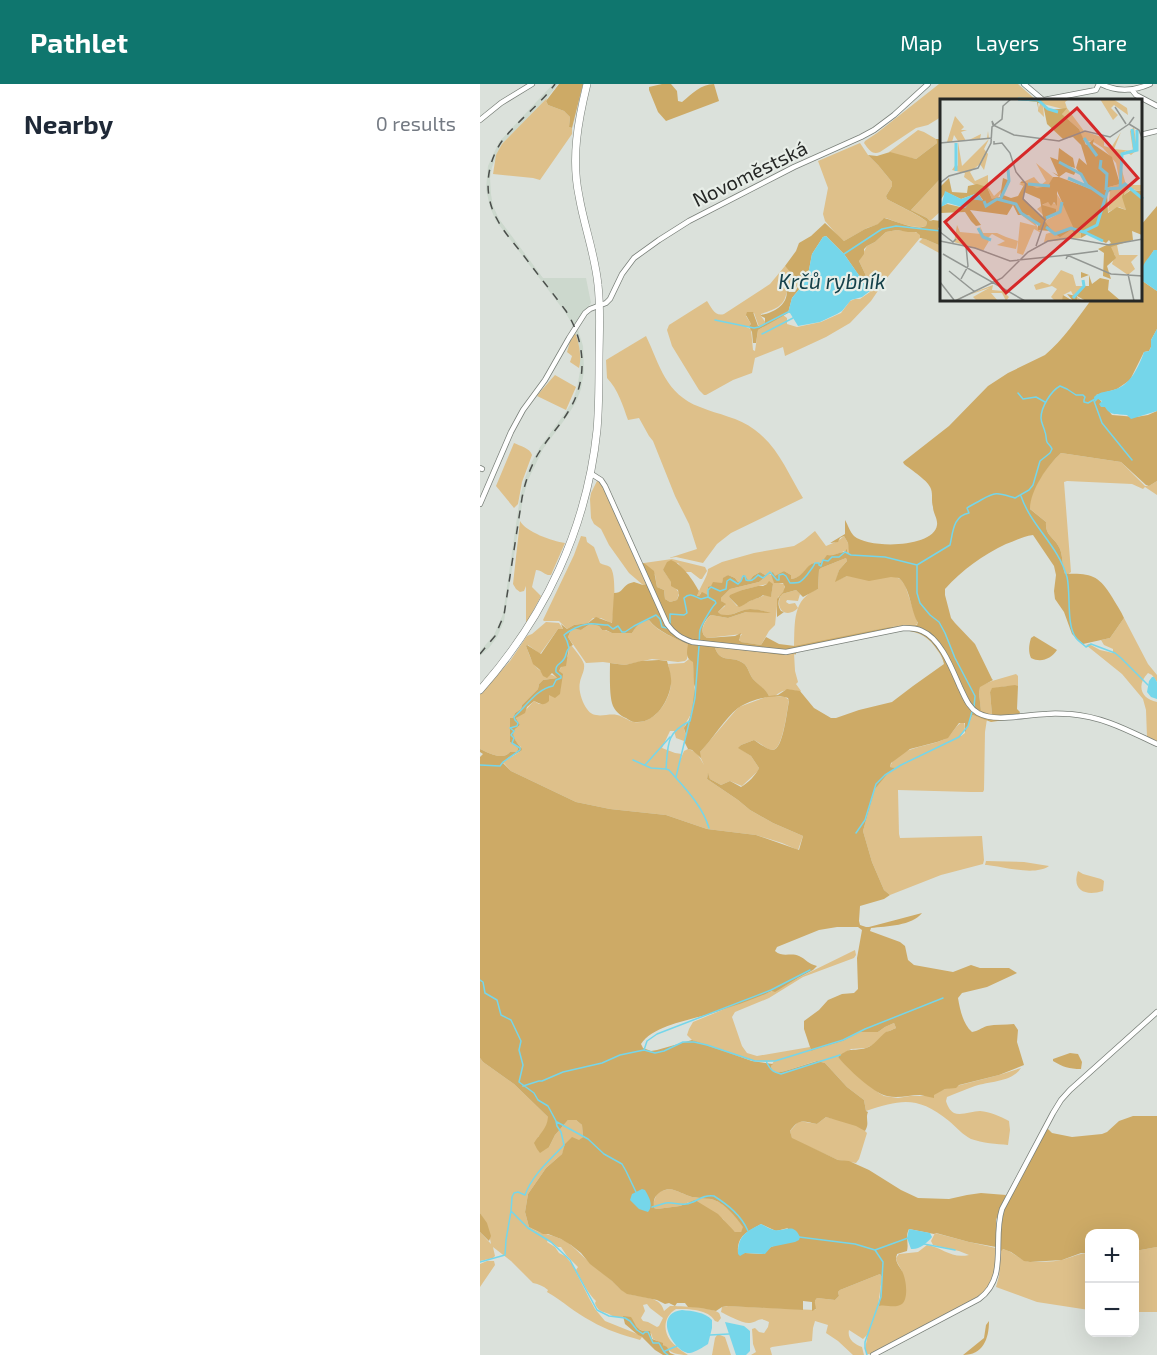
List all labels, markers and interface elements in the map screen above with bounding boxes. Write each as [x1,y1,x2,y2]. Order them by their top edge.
text: Pathlet [30,25,128,59]
text: Map [900,30,942,55]
text: Layers [975,30,1039,55]
text: Share [1072,30,1127,55]
inset map [940,99,1142,302]
text: Nearby [24,108,113,139]
text: 0 results [376,111,456,135]
street label: Novoměstská [688,135,811,211]
water label: Krčů rybník [778,268,886,294]
map controls [1085,1229,1139,1337]
button: + [1085,1229,1139,1283]
button: − [1085,1283,1139,1337]

